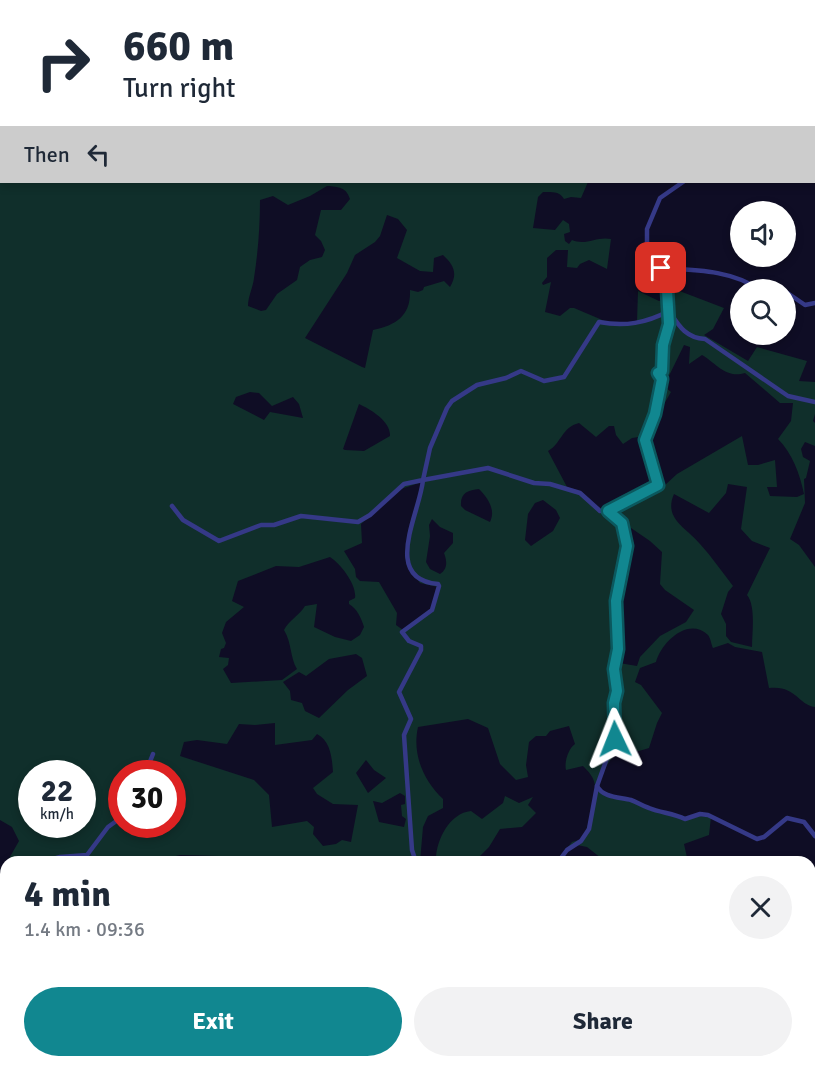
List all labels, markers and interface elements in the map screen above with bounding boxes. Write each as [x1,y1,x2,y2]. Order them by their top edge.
text: 660 m [123,21,234,72]
icon: right [24,24,102,102]
text: Turn right [123,72,236,105]
icon: left [82,138,115,171]
text: Then [24,141,70,168]
map controls [730,201,796,345]
button: sound [730,201,796,267]
pin [635,242,686,293]
icon: arrive [644,251,677,284]
button: search [730,279,796,345]
position arrow [583,707,647,771]
speed limit sign: 30 [108,760,186,838]
text: 22 [41,773,73,810]
text: km/h [40,805,74,823]
text: 4 min [24,872,111,917]
button: close [729,876,792,939]
text: 1.4 km · 09:36 [24,917,145,942]
button: Exit [24,987,402,1056]
button: Share [414,987,792,1056]

